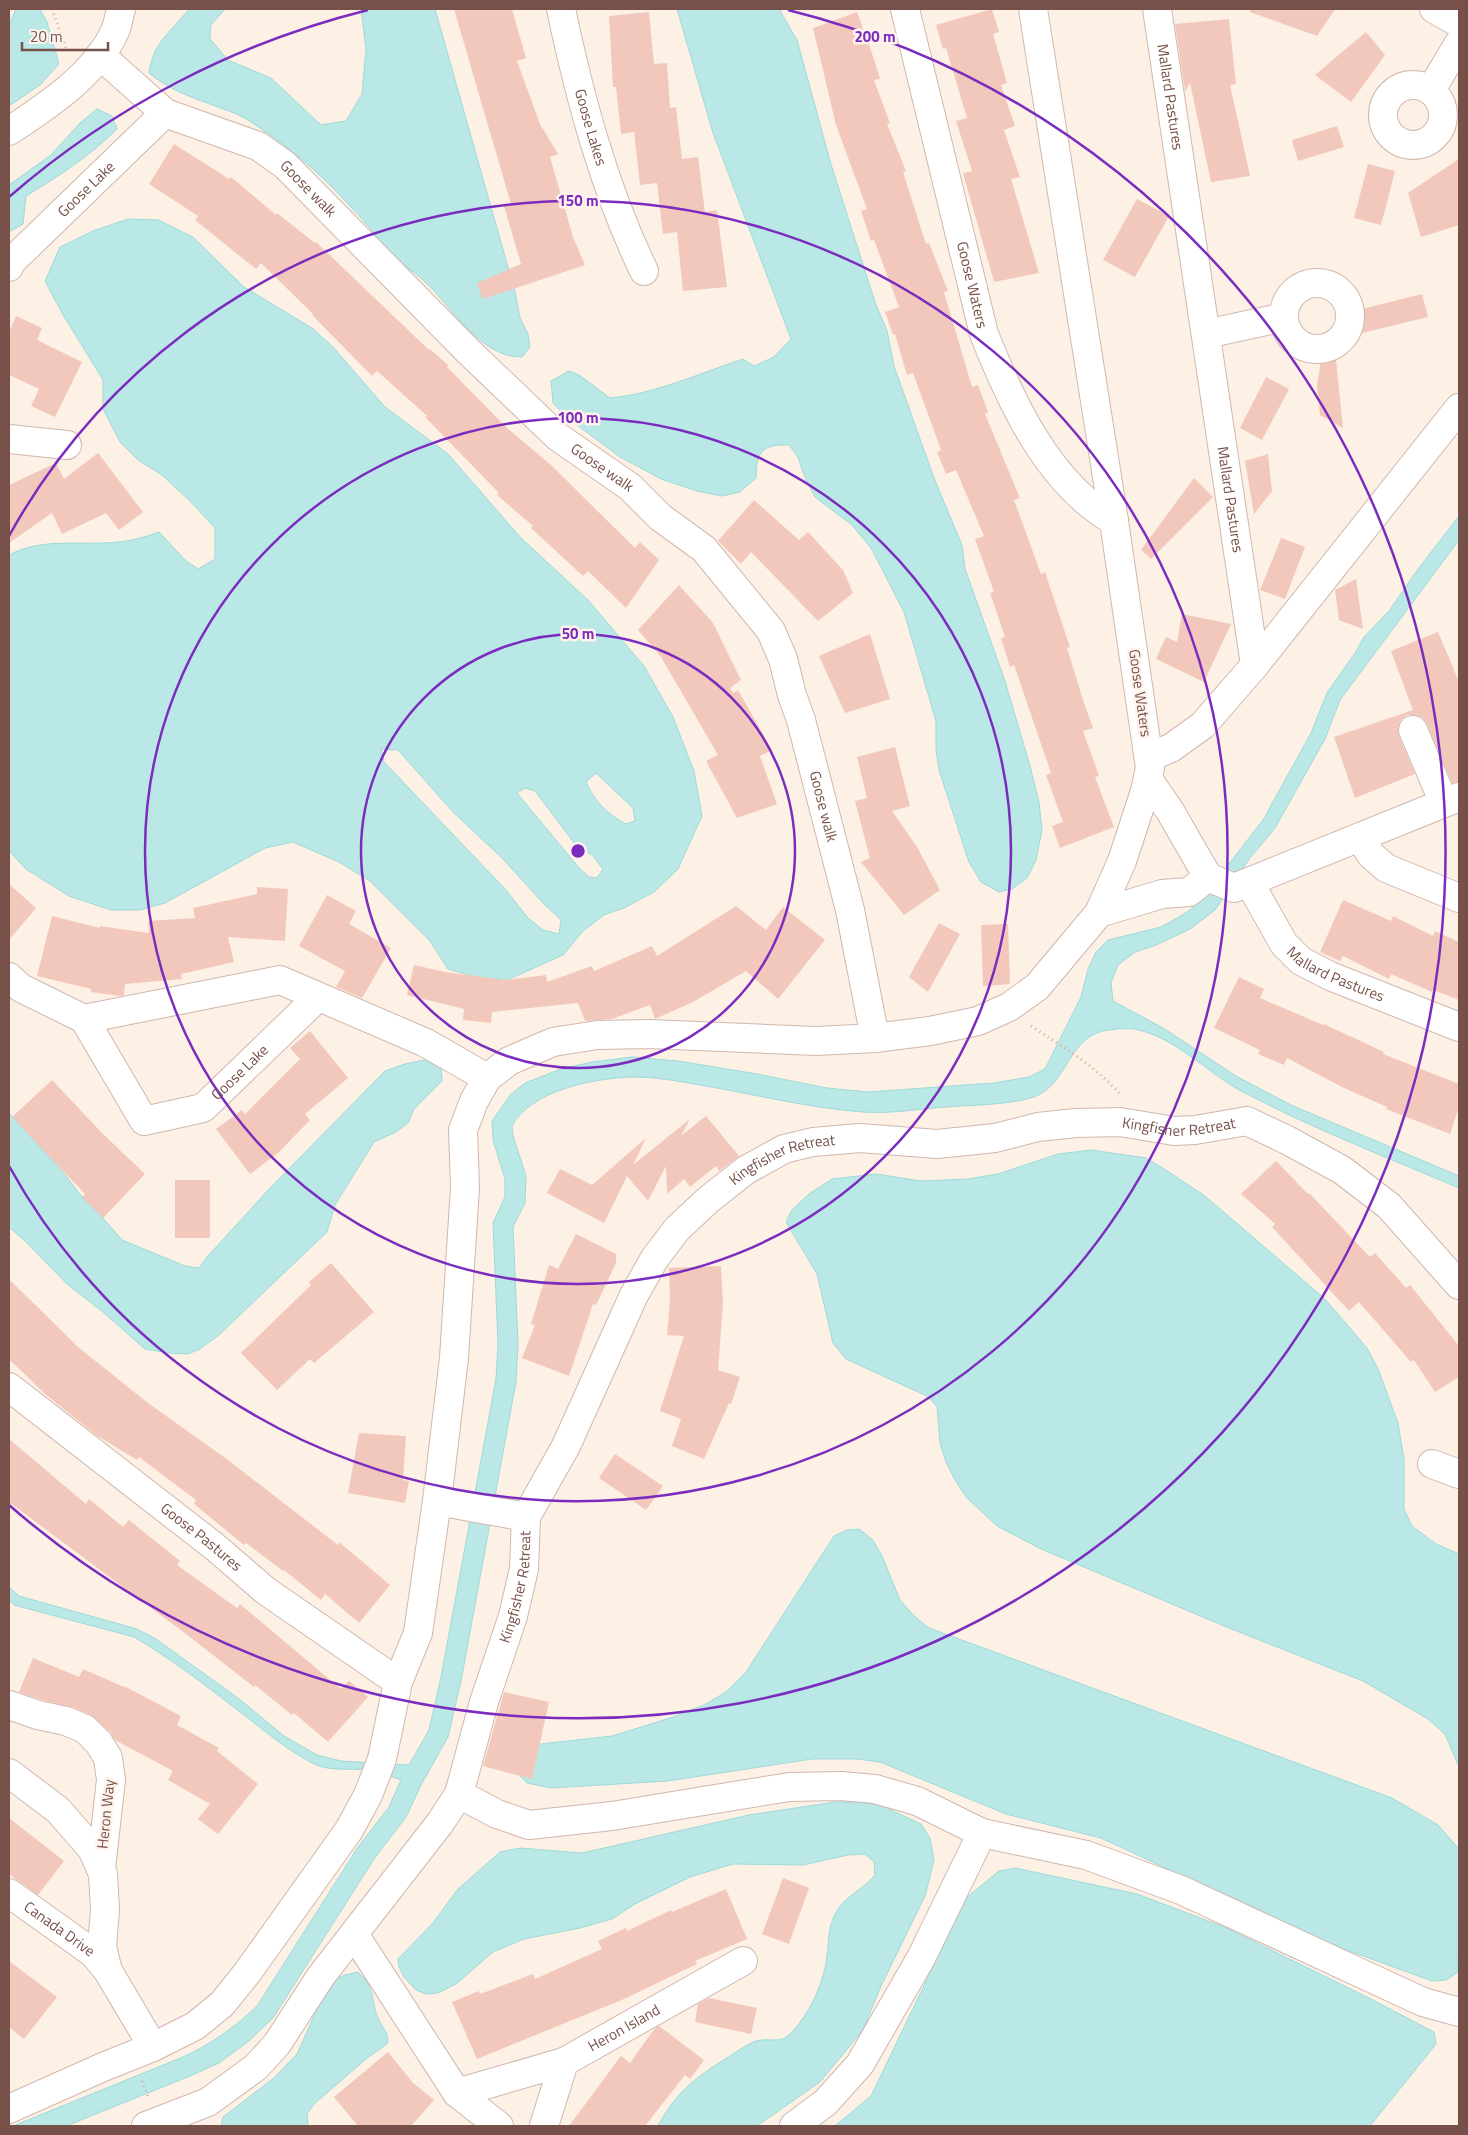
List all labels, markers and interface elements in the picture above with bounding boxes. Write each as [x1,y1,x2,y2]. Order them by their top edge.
scale bar [22,20,109,52]
text: 20 m [30,25,63,48]
text: 200 m [854,25,896,48]
street label: Mallard Pastures [1151,42,1190,152]
street label: Goose Lakes [569,86,613,169]
street label: Goose walk [275,154,342,222]
street label: Goose Lake [52,155,120,222]
text: 150 m [557,189,599,212]
street label: Goose Waters [951,239,994,331]
text: 100 m [557,406,599,429]
street label: Goose walk [566,437,639,497]
street label: Mallard Pastures [1212,445,1250,554]
text: 50 m [562,622,594,645]
street label: Goose Waters [1123,648,1158,738]
street label: Goose walk [804,768,844,844]
centre of rings [569,842,587,860]
street label: Mallard Pastures [1281,941,1388,1007]
street label: Goose Lake [206,1039,274,1105]
street label: Kingfisher Retreat [1121,1111,1238,1142]
street label: Kingfisher Retreat [724,1128,837,1190]
street label: Goose Pastures [156,1497,248,1577]
street label: Kingfisher Retreat [493,1530,536,1646]
street label: Heron Way [90,1778,121,1850]
street label: Canada Drive [19,1895,100,1962]
street label: Heron Island [583,1998,664,2057]

